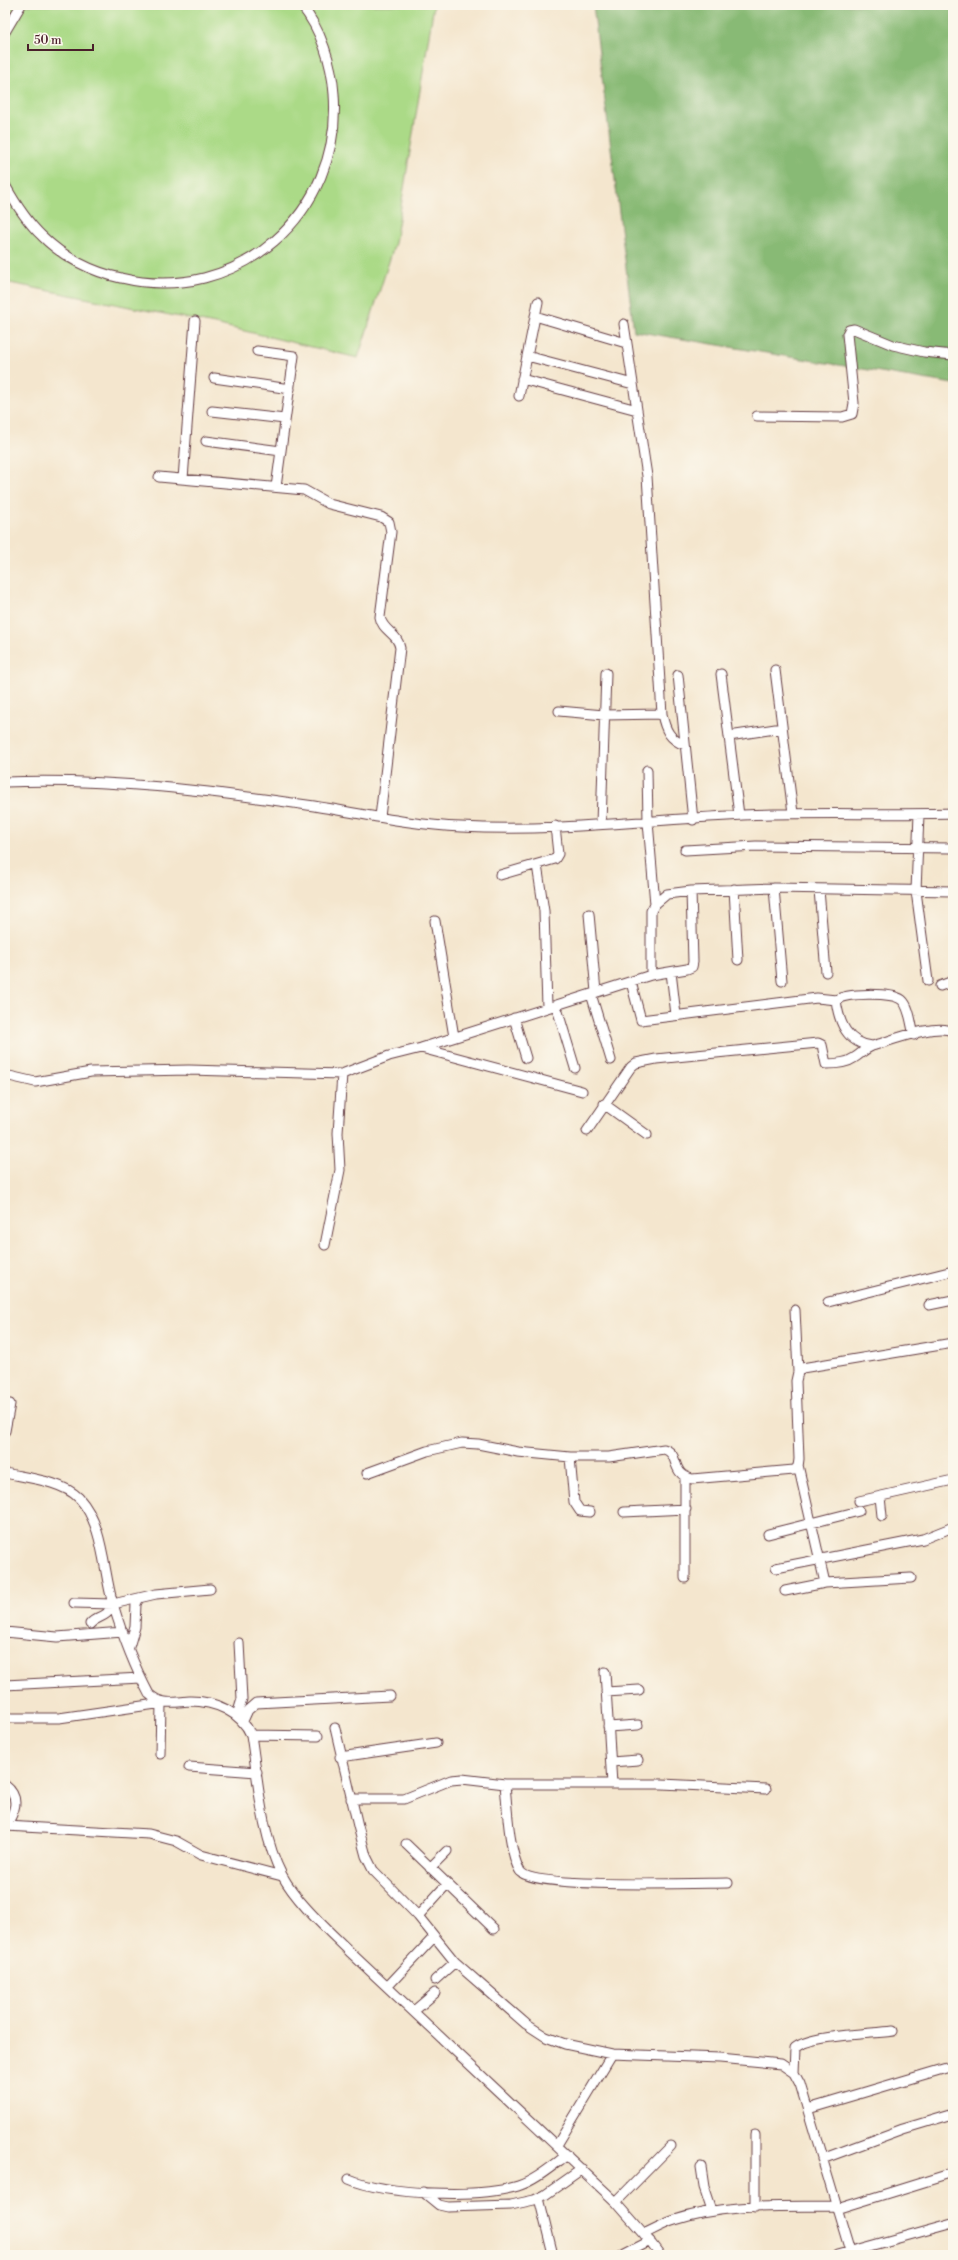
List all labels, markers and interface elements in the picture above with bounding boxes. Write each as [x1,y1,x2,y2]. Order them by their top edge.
scale bar [28,26,93,52]
text: 50 m [34,33,62,48]

